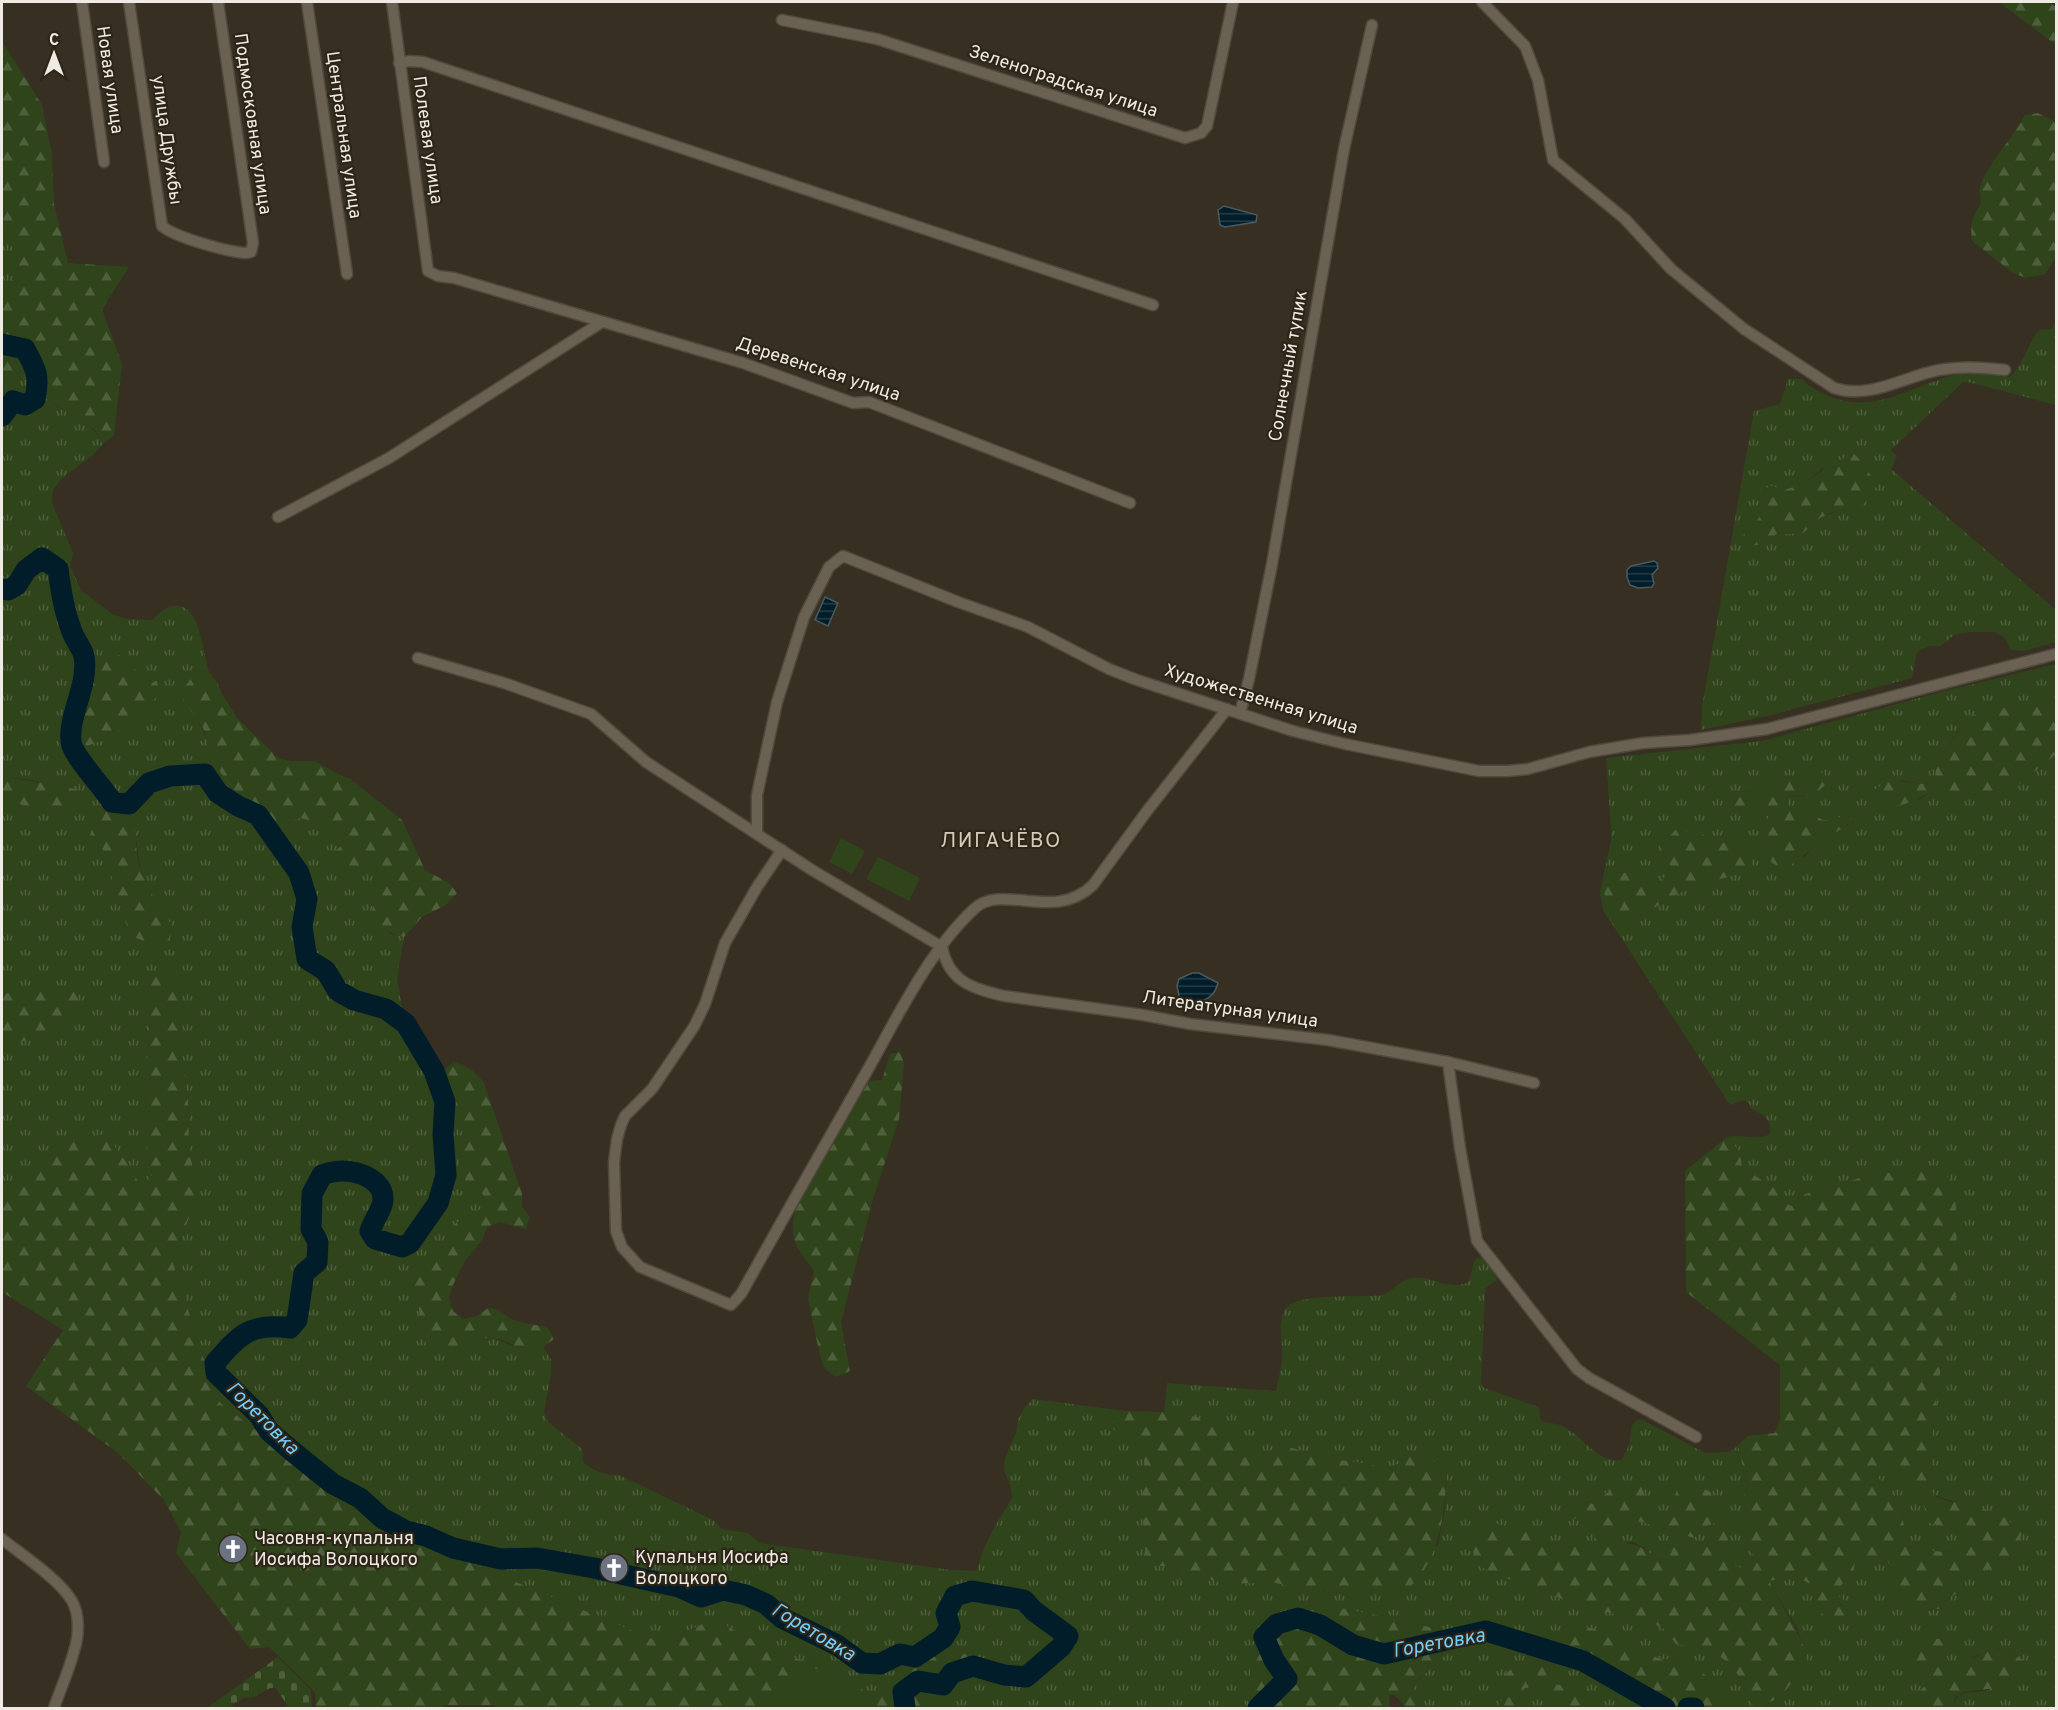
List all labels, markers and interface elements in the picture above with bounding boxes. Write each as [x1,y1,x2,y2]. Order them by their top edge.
north arrow [24,24,84,84]
street label: Новая улица [90,25,128,135]
text: С [49,31,59,51]
street label: Подмосковная улица [228,32,276,216]
street label: Зеленоградская улица [965,41,1161,123]
street label: Центральная улица [320,50,366,220]
street label: улица Дружбы [146,74,186,206]
street label: Полевая улица [407,74,447,206]
street label: Солнечный тупик [1264,289,1314,443]
street label: Деревенская улица [733,333,903,407]
street label: Художественная улица [1162,660,1360,740]
district label: ЛИГАЧЁВО [940,828,1062,855]
street label: Литературная улица [1141,986,1319,1034]
water label: Горетовка [220,1377,305,1462]
place label: Часовня-купальня Иосифа Волоцкого [254,1528,418,1572]
church icon: Часовня-купальня Иосифа Волоцкого [217,1533,249,1565]
place label: Купальня Иосифа Волоцкого [635,1547,789,1591]
church icon: Купальня Иосифа Волоцкого [598,1552,630,1584]
water label: Горетовка [766,1598,860,1668]
water label: Горетовка [1391,1623,1488,1665]

